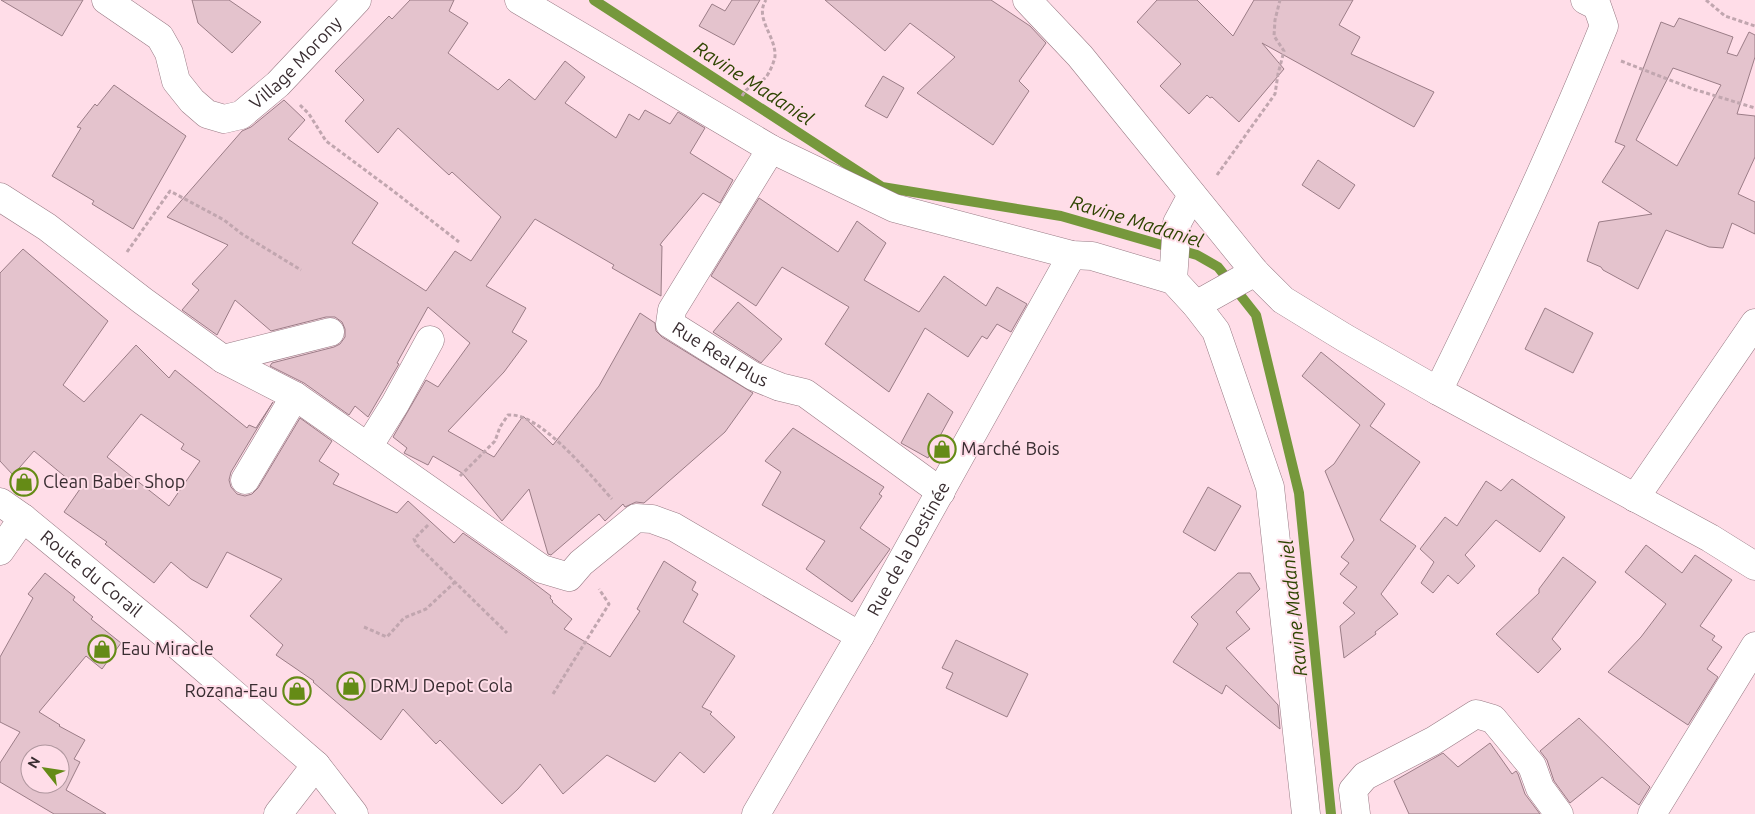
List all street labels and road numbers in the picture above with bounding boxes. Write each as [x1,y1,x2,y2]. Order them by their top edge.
street label: Village Morony [245,12,345,112]
street label: Rue Real Plus [669,317,771,390]
street label: Rue de la Destinée [862,478,953,619]
street label: Route du Corail [37,526,146,621]

